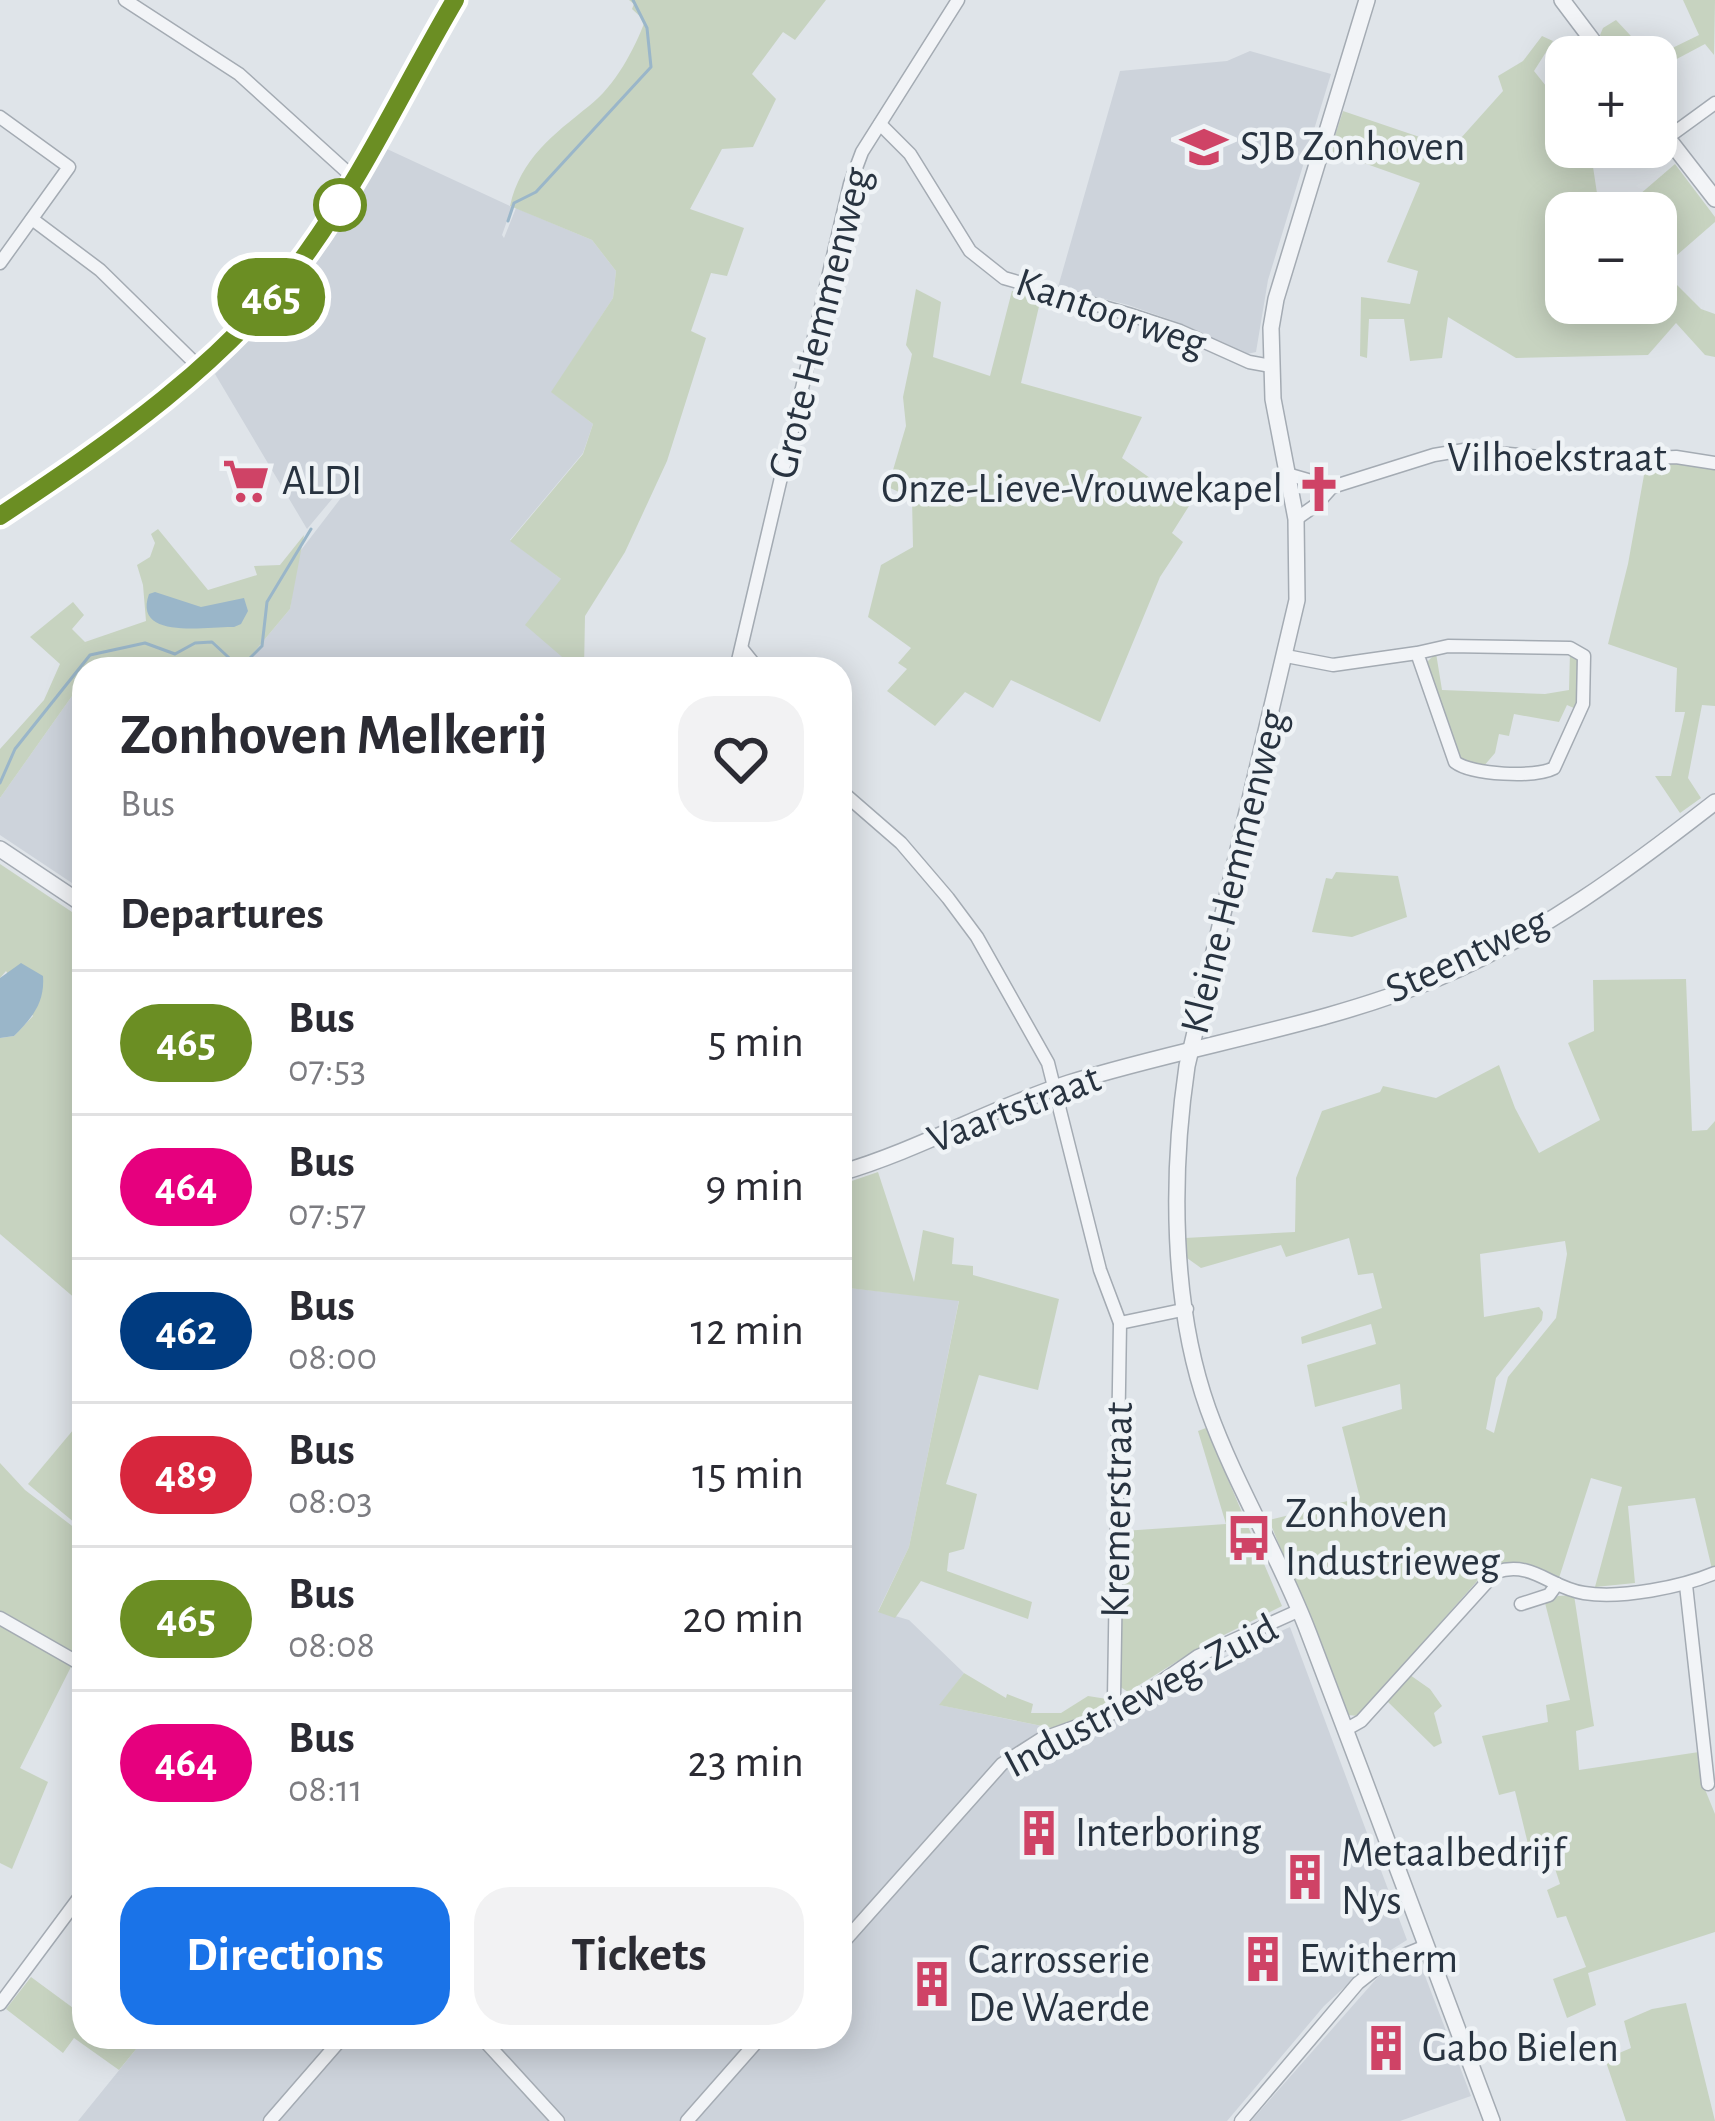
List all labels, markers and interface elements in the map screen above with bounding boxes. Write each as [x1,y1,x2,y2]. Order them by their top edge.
map controls [1545,36,1677,324]
button: + [1545,36,1677,168]
school or university icon: SJB Zonhoven [1179,122,1229,172]
place label: SJB Zonhoven [1240,126,1465,168]
street label: Grote Hemmenweg [761,163,879,483]
unlabelled marker [315,180,365,230]
button: − [1545,192,1677,324]
line badge: 465 [202,258,340,336]
street label: Kantoorweg [1011,261,1212,365]
text: 465 [241,276,301,318]
street label: Vilhoekstraat [1447,437,1667,479]
supermarket icon: ALDI [221,456,271,506]
place label: ALDI [282,460,362,502]
church icon: Onze-Lieve-Vrouwekapel [1294,464,1344,514]
place label: Onze-Lieve-Vrouwekapel [881,468,1283,510]
button: heart [678,696,804,822]
street label: Kleine Hemmenweg [1173,705,1295,1038]
text: Zonhoven Melkerij [120,707,548,764]
text: Bus [120,785,175,824]
text: Departures [120,892,324,937]
street label: Steentweg [1379,899,1555,1011]
text: Bus [288,996,355,1041]
text: 5 min [708,1020,804,1065]
text: 465 [156,1022,216,1064]
text: 07:53 [288,1050,366,1089]
street label: Vaartstraat [922,1057,1106,1161]
text: Bus [288,1140,355,1185]
text: 9 min [705,1164,804,1209]
text: 464 [155,1166,217,1208]
text: 07:57 [288,1194,366,1233]
text: Bus [288,1284,355,1329]
text: 12 min [691,1308,804,1353]
text: 462 [155,1310,217,1352]
text: 08:00 [288,1338,377,1377]
street label: Kremerstraat [1094,1402,1140,1618]
text: Bus [288,1428,355,1473]
text: 15 min [692,1452,804,1497]
text: 489 [155,1454,217,1496]
text: 08:03 [288,1482,373,1521]
place label: Zonhoven Industrieweg [1285,1493,1500,1583]
bus stop icon: Zonhoven Industrieweg [1224,1513,1274,1563]
text: Bus [288,1572,355,1617]
text: 20 min [682,1596,804,1641]
text: 465 [156,1598,216,1640]
street label: Industrieweg-Zuid [998,1606,1284,1786]
text: 08:08 [288,1626,375,1665]
text: Bus [288,1716,355,1761]
text: 23 min [687,1740,804,1785]
text: 464 [155,1742,217,1784]
text: 08:11 [288,1770,363,1809]
building icon: Interboring [1014,1808,1064,1858]
place label: Interboring [1075,1812,1261,1854]
place label: Metaalbedrijf Nys [1341,1832,1568,1922]
building icon: Metaalbedrijf Nys [1280,1852,1330,1902]
button: Directions [120,1887,450,2025]
button: Tickets [474,1887,804,2025]
building icon: Ewitherm [1238,1934,1288,1984]
place label: Ewitherm [1299,1938,1458,1980]
place label: Carrosserie De Waerde [968,1939,1150,2029]
building icon: Carrosserie De Waerde [907,1959,957,2009]
building icon: Gabo Bielen [1361,2023,1411,2073]
place label: Gabo Bielen [1422,2027,1619,2069]

